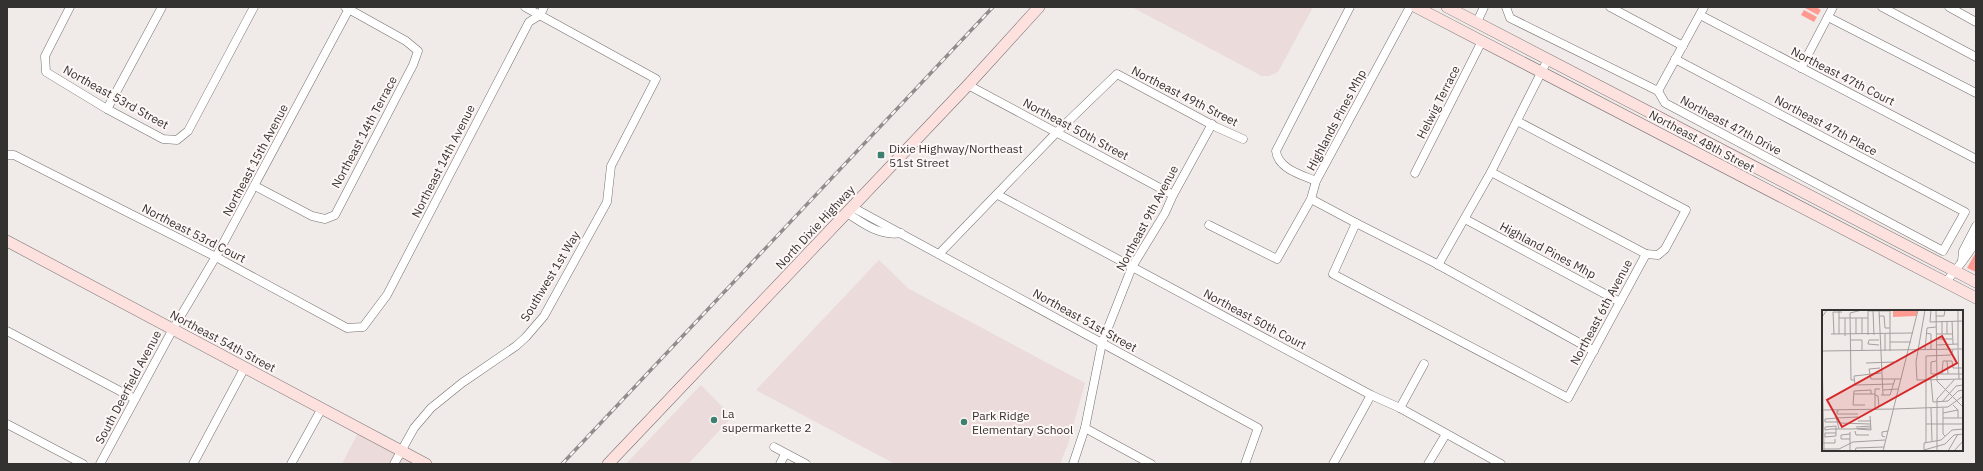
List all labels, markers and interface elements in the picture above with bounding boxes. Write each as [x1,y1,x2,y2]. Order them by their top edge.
street label: Northeast 47th Court [1789,43,1897,109]
street label: Northeast 53rd Street [61,62,171,132]
street label: Northeast 49th Street [1129,63,1241,129]
street label: Helwig Terrace [1413,63,1463,141]
street label: Highlands Pines Mhp [1303,67,1369,173]
street label: Northeast 14th Terrace [328,73,400,191]
street label: Northeast 47th Drive [1678,92,1785,158]
street label: Northeast 47th Place [1772,92,1880,159]
street label: Northeast 50th Street [1021,95,1131,163]
street label: Northeast 15th Avenue [219,101,291,219]
street label: Northeast 14th Avenue [408,102,478,220]
street label: Northeast 48th Street [1647,107,1757,175]
place label: Dixie Highway/Northeast 51st Street [889,141,1023,170]
marker: Dixie Highway/Northeast 51st Street [876,150,886,160]
street label: Northeast 9th Avenue [1113,162,1181,273]
street label: North Dixie Highway [772,182,858,272]
street label: Northeast 53rd Court [140,200,248,266]
street label: Highland Pines Mhp [1497,218,1599,282]
street label: Southwest 1st Way [517,228,583,324]
street label: Northeast 6th Avenue [1567,256,1635,367]
street label: Northeast 51st Street [1030,285,1140,355]
street label: Northeast 50th Court [1201,286,1309,352]
street label: Northeast 54th Street [168,307,278,375]
inset map [1822,310,1963,451]
street label: South Deerfield Avenue [92,327,165,446]
place label: La supermarkette 2 [722,406,812,435]
place label: Park Ridge Elementary School [972,408,1073,437]
marker: La supermarkette 2 [709,415,719,425]
marker: Park Ridge Elementary School [959,417,969,427]

